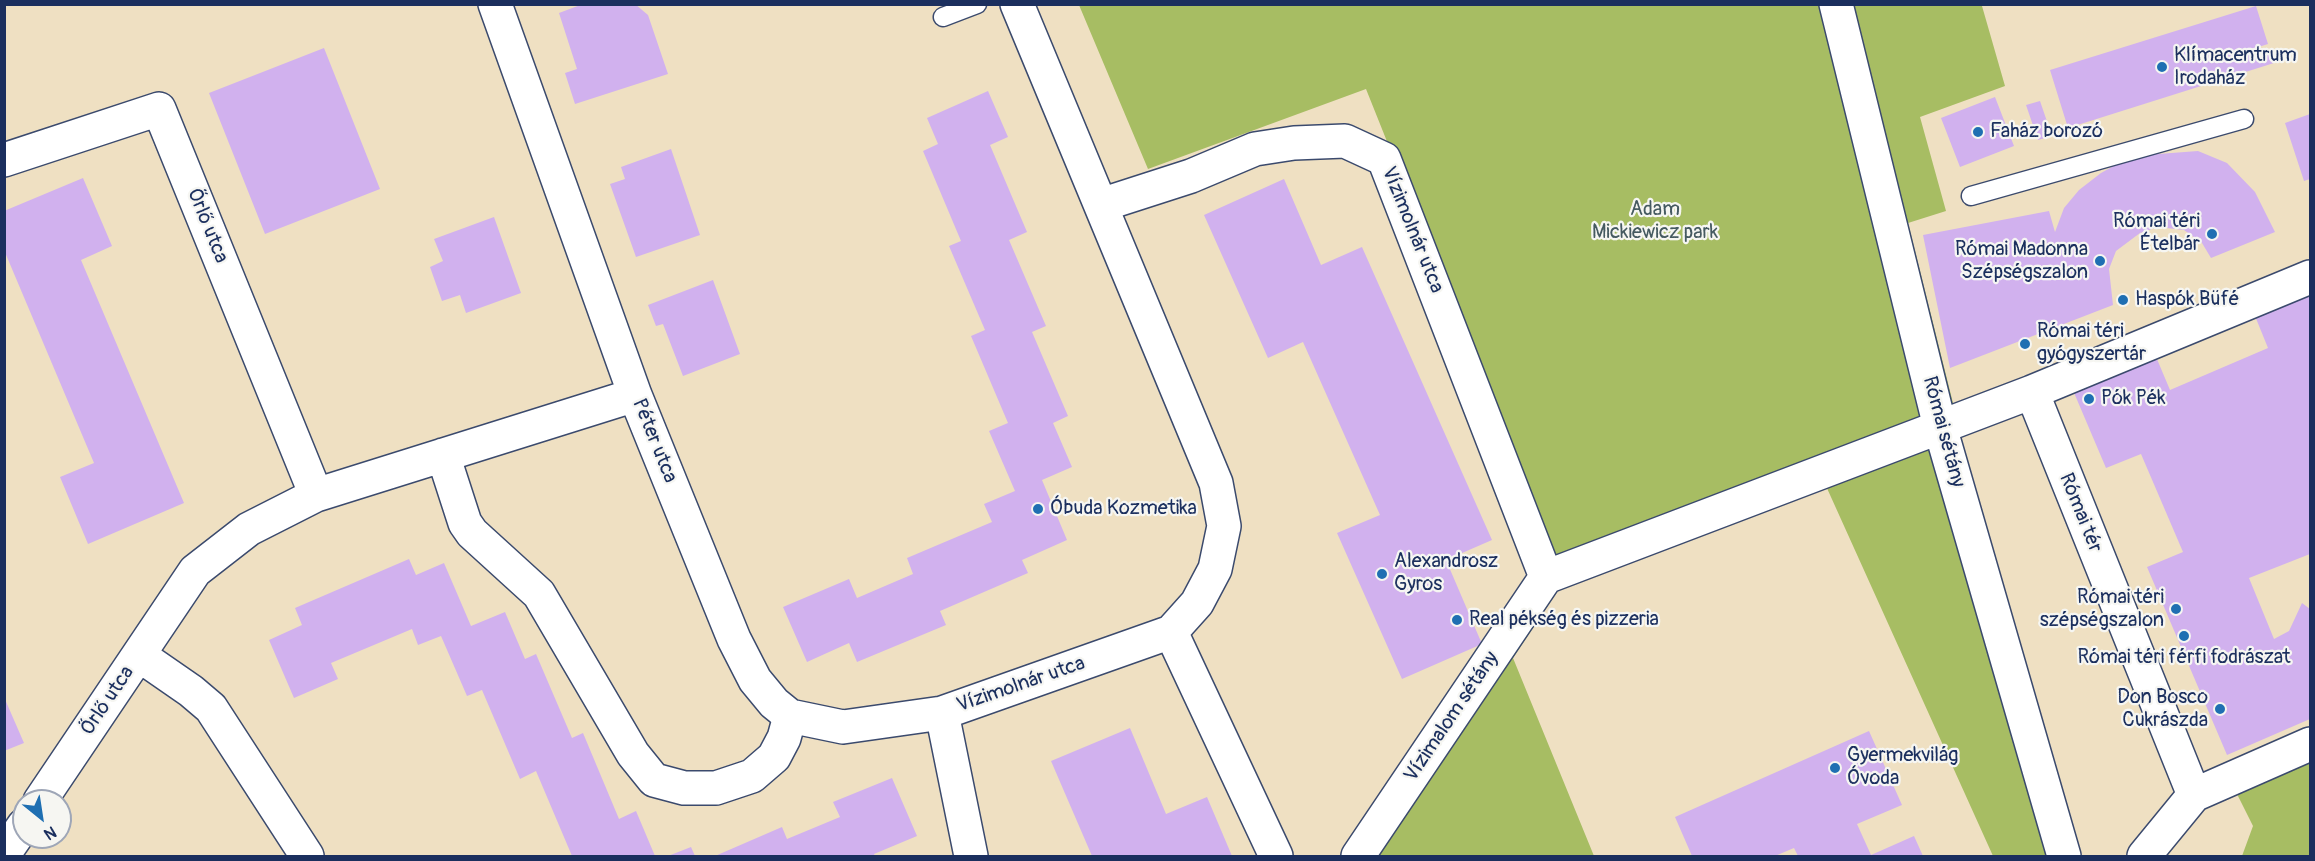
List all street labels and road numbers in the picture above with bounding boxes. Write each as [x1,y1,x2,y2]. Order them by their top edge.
street label: Vízimolnár utca [1376,163,1448,297]
street label: Őrlő utca [181,185,233,267]
street label: Római sétány [1917,374,1969,490]
street label: Péter utca [626,395,682,487]
street label: Római tér [2053,470,2107,556]
street label: Vízimalom sétány [1400,647,1504,787]
street label: Vízimolnár utca [954,652,1088,718]
street label: Őrlő utca [76,662,140,740]

